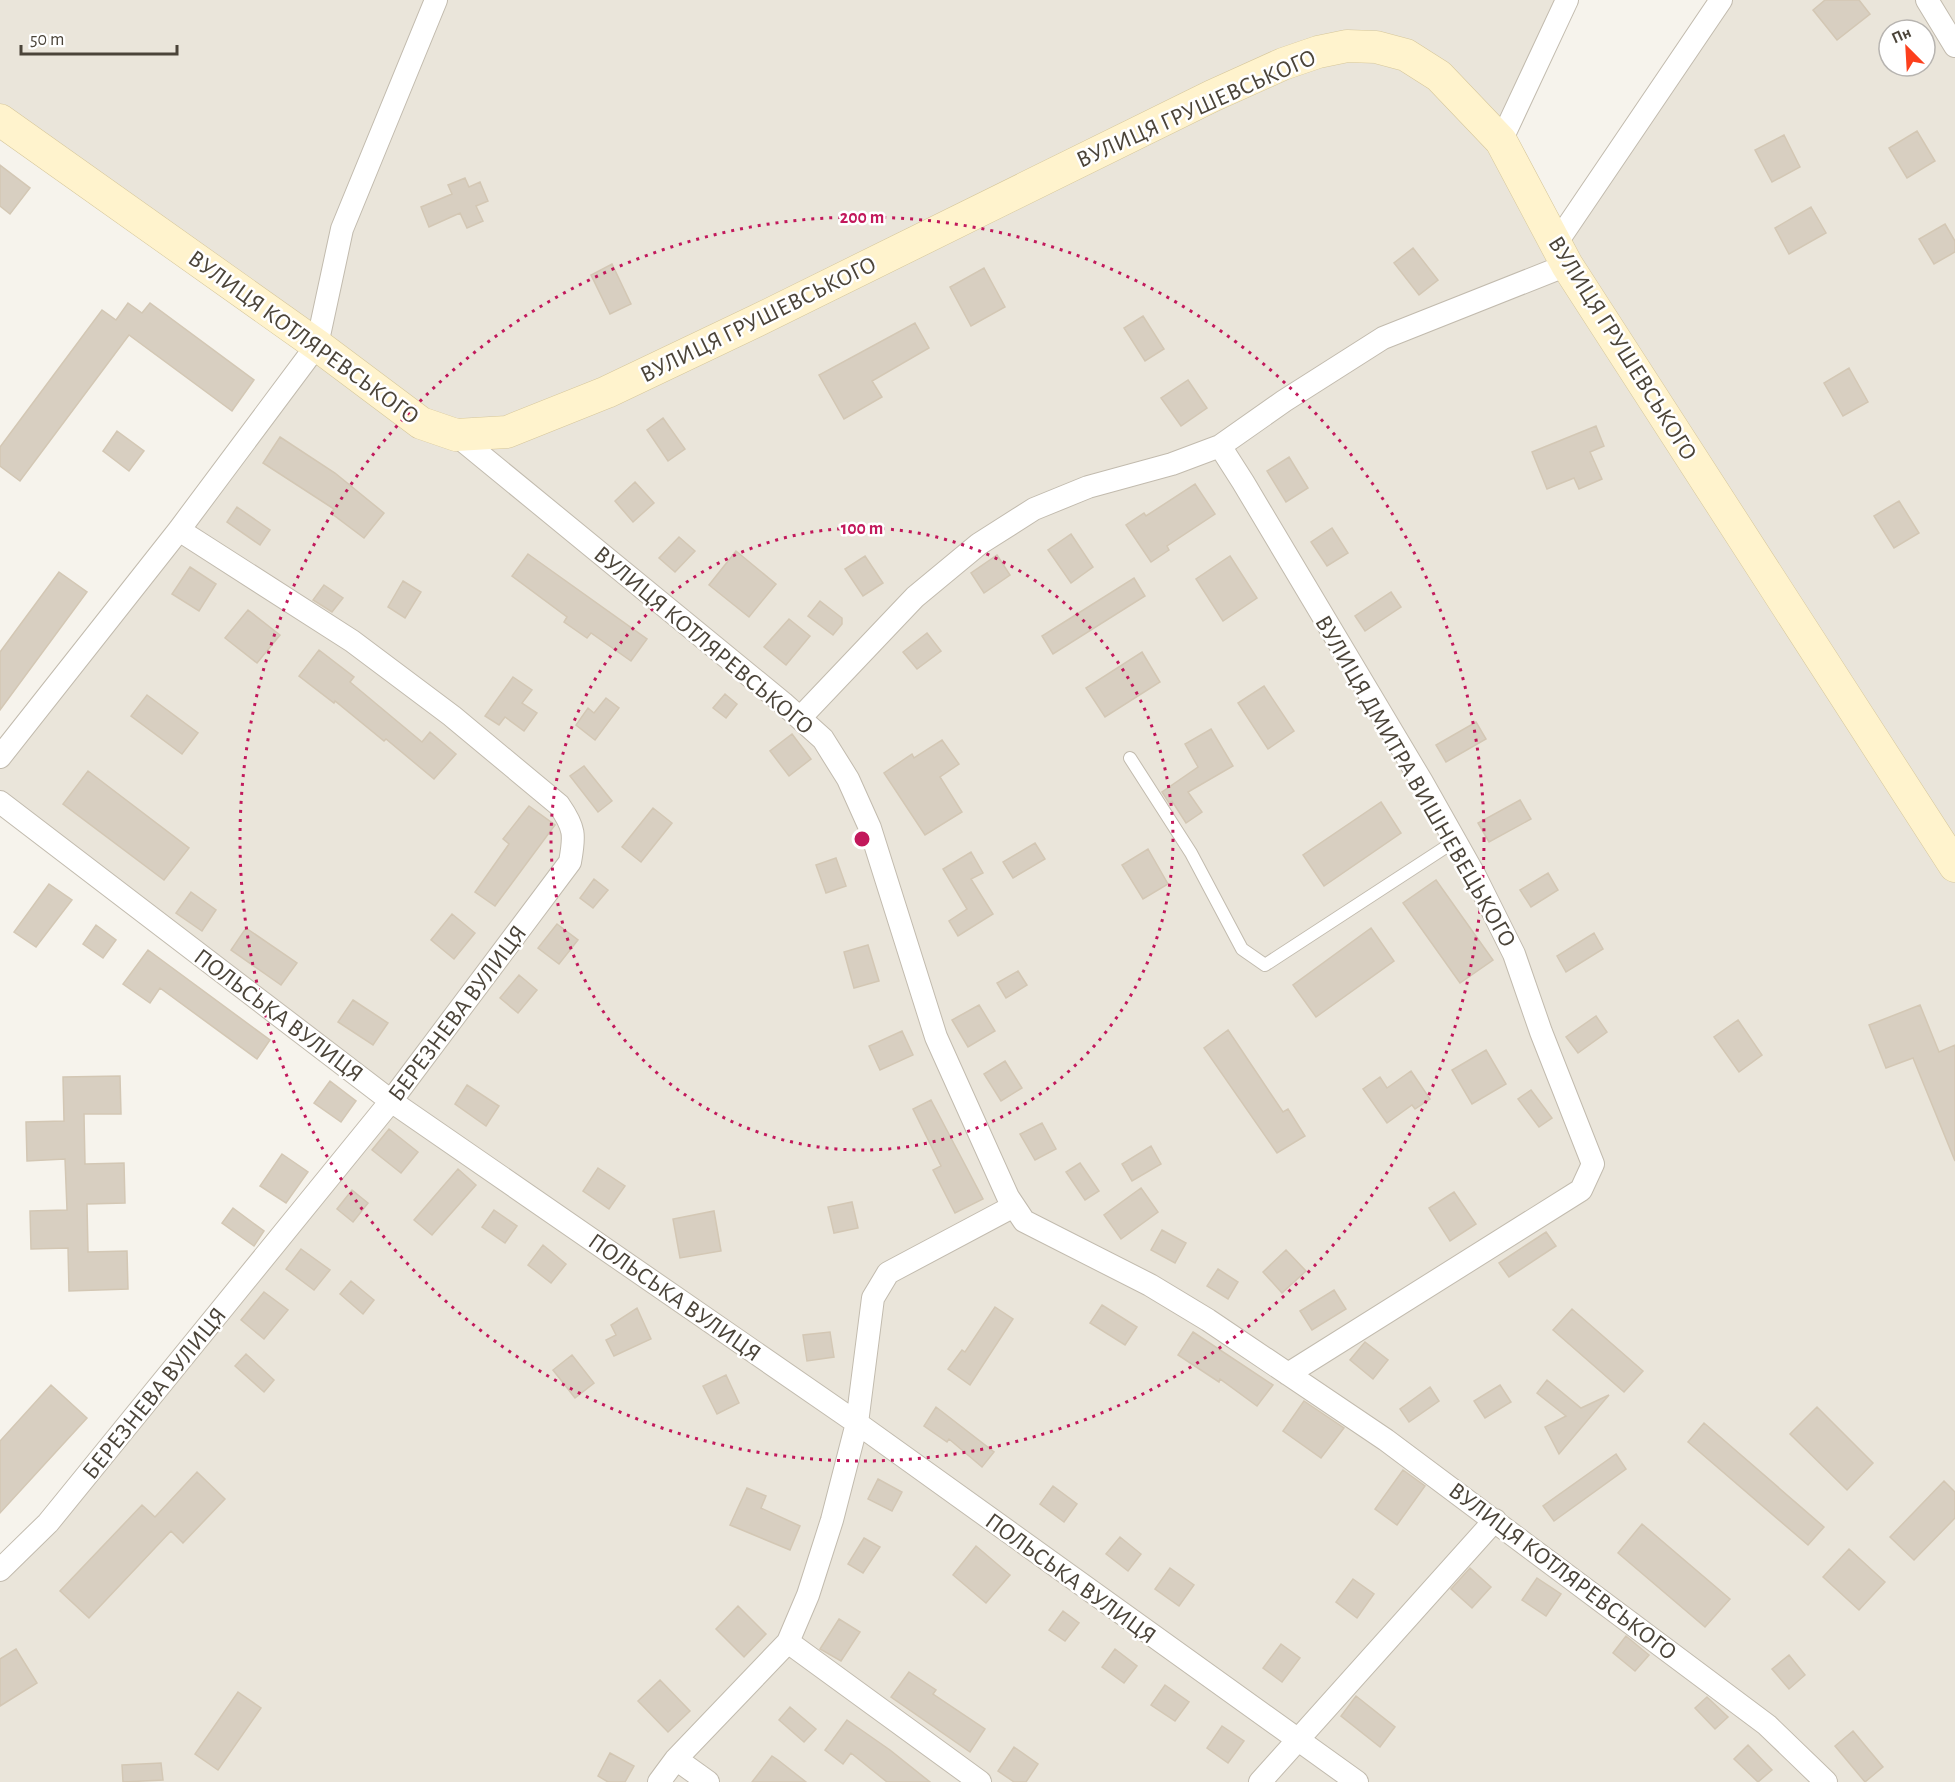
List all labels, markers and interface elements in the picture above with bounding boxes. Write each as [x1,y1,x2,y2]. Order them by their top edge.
scale bar [21,18,177,56]
north arrow [1877,18,1937,78]
text: Пн [1889,24,1913,46]
text: 50 m [30,31,64,49]
street label: ВУЛИЦЯ ГРУШЕВСЬКОГО [1073,45,1320,173]
text: 200 m [840,209,884,227]
street label: ВУЛИЦЯ ГРУШЕВСЬКОГО [1543,232,1701,465]
street label: ВУЛИЦЯ КОТЛЯРЕВСЬКОГО [184,246,423,429]
street label: ВУЛИЦЯ ГРУШЕВСЬКОГО [637,252,880,387]
text: 100 m [841,520,883,538]
street label: ВУЛИЦЯ КОТЛЯРЕВСЬКОГО [589,542,818,740]
street label: ВУЛИЦЯ ДМИТРА ВИШНЕВЕЦЬКОГО [1310,612,1520,951]
centre of rings [852,829,872,849]
street label: БЕРЕЗНЕВА ВУЛИЦЯ [384,921,532,1106]
street label: ПОЛЬСЬКА ВУЛИЦЯ [189,945,367,1087]
street label: ПОЛЬСЬКА ВУЛИЦЯ [584,1229,765,1366]
street label: БЕРЕЗНЕВА ВУЛИЦЯ [78,1303,231,1484]
street label: ВУЛИЦЯ КОТЛЯРЕВСЬКОГО [1444,1478,1681,1665]
street label: ПОЛЬСЬКА ВУЛИЦЯ [980,1509,1160,1649]

